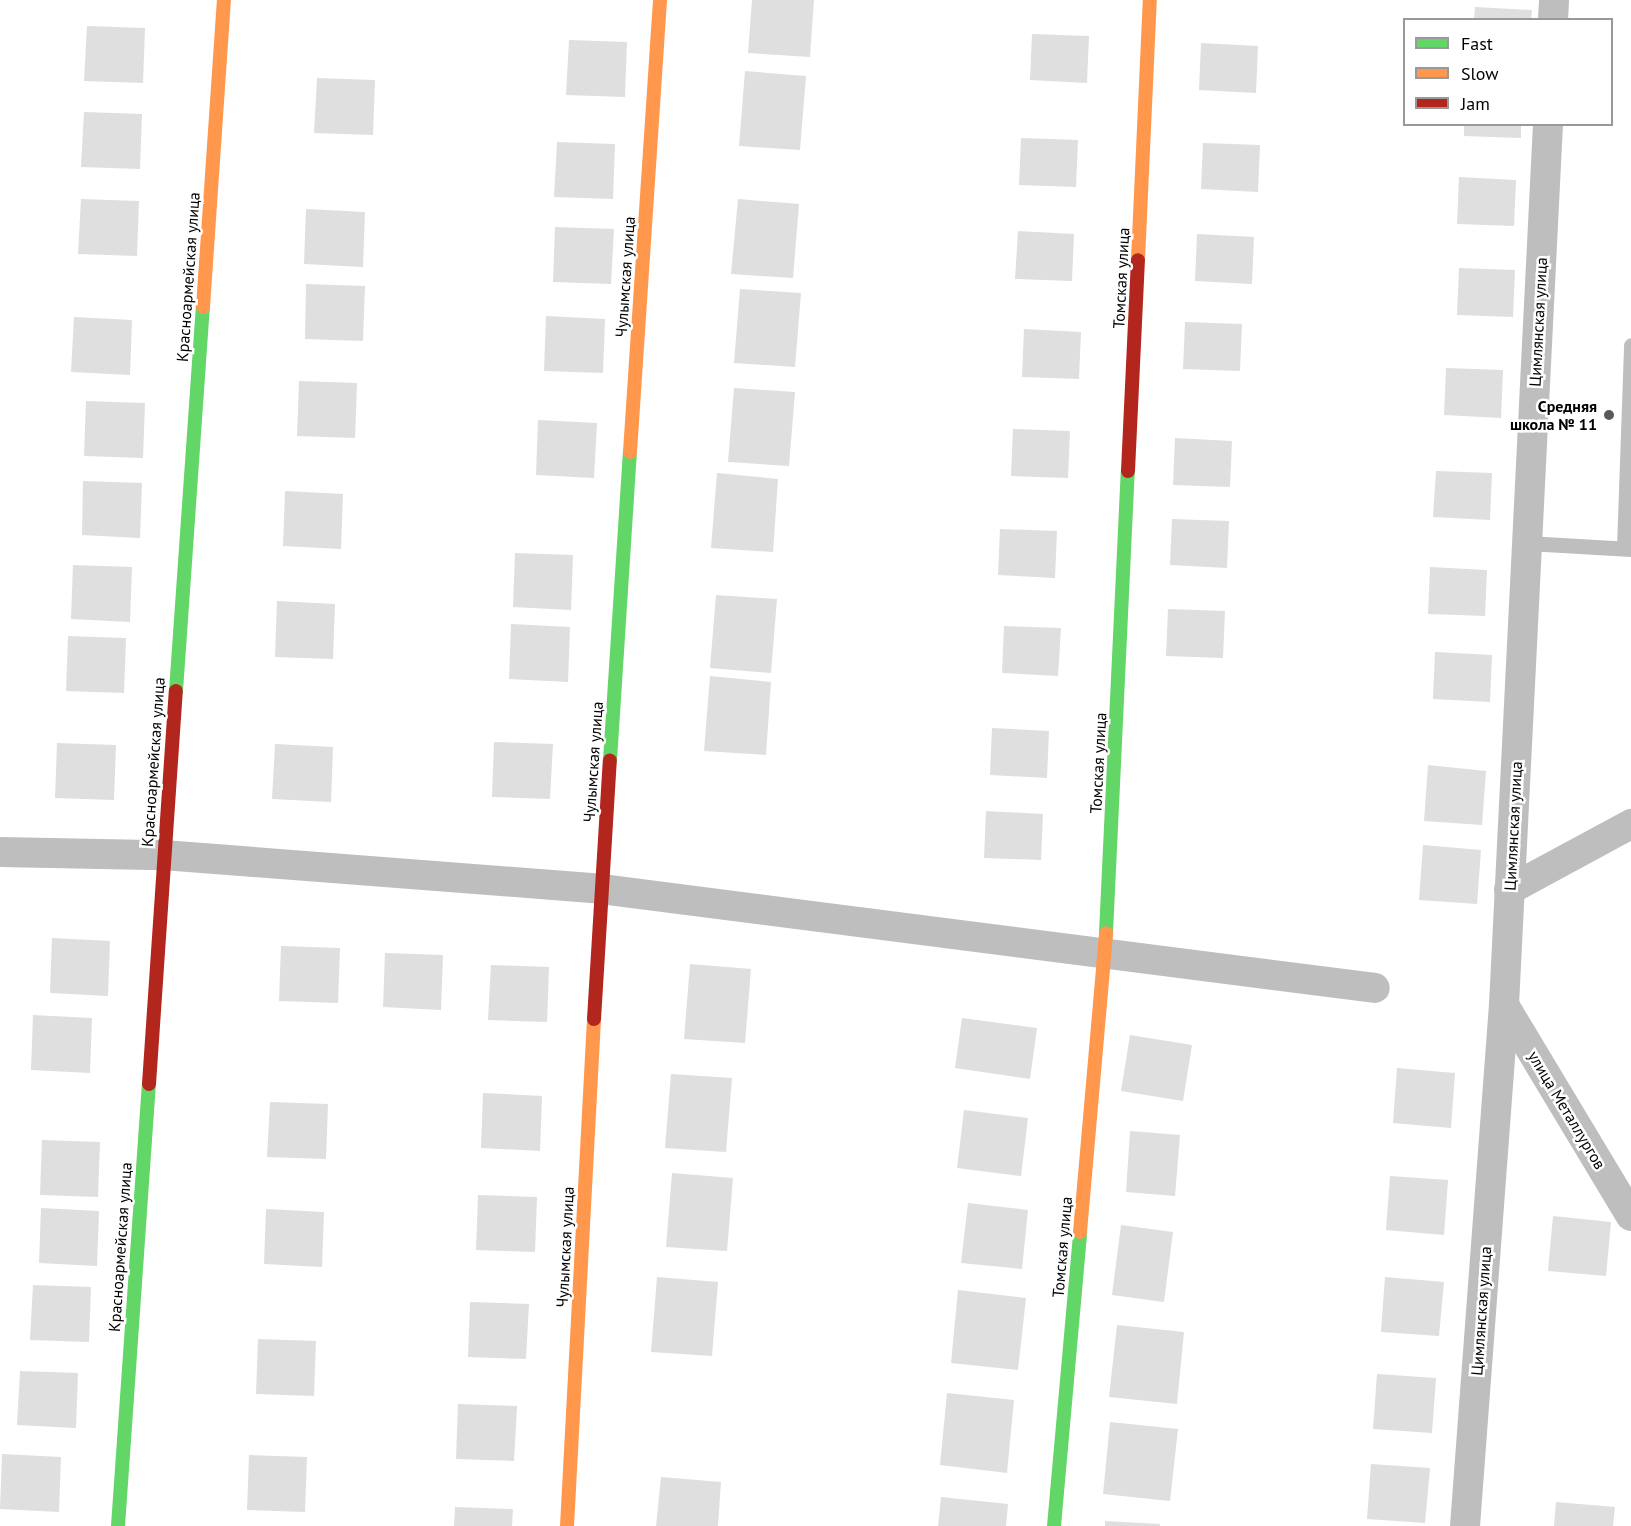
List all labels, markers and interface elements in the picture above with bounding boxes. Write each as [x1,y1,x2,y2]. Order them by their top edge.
legend [1403,18,1613,126]
text: Fast [1461,32,1493,55]
text: Slow [1461,62,1499,85]
text: Jam [1461,92,1490,115]
street label: Красноармейская улица [172,192,204,362]
street label: Чулымская улица [611,216,639,338]
street label: Томская улица [1109,227,1133,329]
street label: Цимлянская улица [1525,257,1551,387]
place label: Средняя школа № 11 [1510,396,1597,434]
marker: Средняя школа № 11 [1602,408,1616,422]
street label: Красноармейская улица [137,677,169,847]
street label: Чулымская улица [579,701,607,823]
street label: Томская улица [1086,712,1110,814]
street label: Цимлянская улица [1500,761,1526,891]
street label: улица Металлургов [1524,1047,1610,1173]
street label: Красноармейская улица [104,1162,136,1332]
street label: Чулымская улица [552,1186,578,1308]
street label: Томская улица [1048,1196,1076,1298]
street label: Цимлянская улица [1467,1246,1495,1376]

